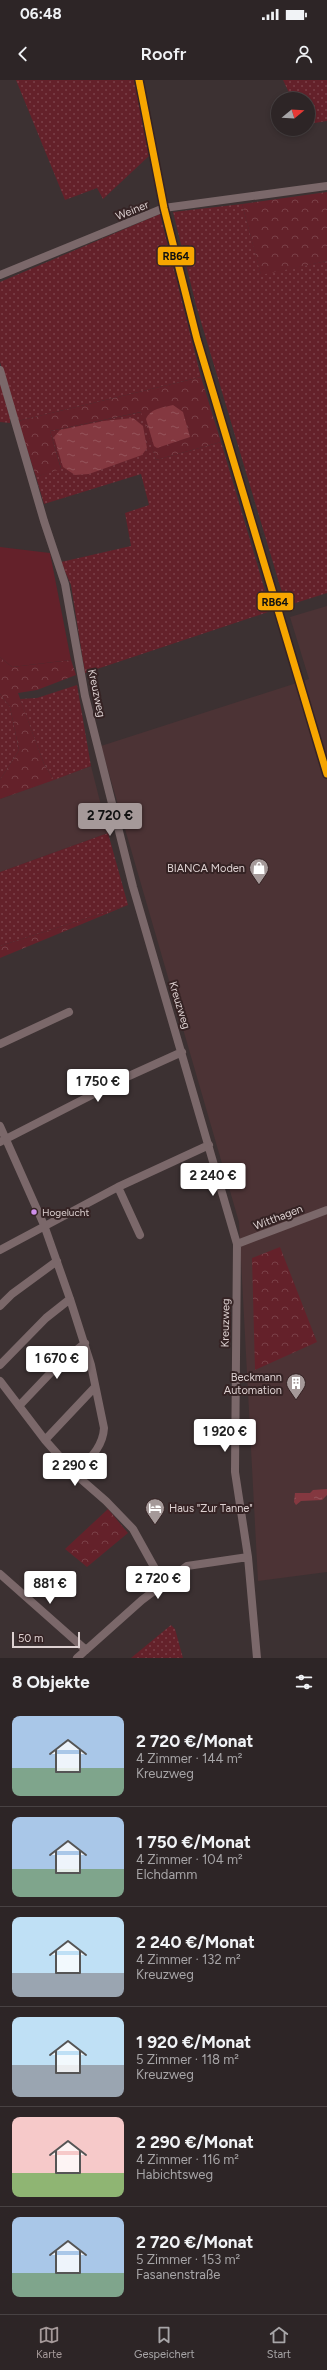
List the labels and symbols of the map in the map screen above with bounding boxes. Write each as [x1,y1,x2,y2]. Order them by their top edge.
north arrow [271,92,315,136]
street label: Weiner [114,198,151,223]
line badge: RB64 [157,246,195,266]
text: RB64 [162,250,190,263]
line badge: RB64 [257,592,294,611]
text: RB64 [261,596,289,609]
street label: Kreuzweg [85,668,108,718]
pin: 2 720 € [73,803,147,837]
shop icon: BIANCA Moden [248,857,270,885]
place label: BIANCA Moden [167,862,245,875]
street label: Kreuzweg [166,980,193,1030]
pin: 1 750 € [61,1069,135,1103]
pin: 2 240 € [176,1163,250,1197]
street label: Witthagen [252,1202,305,1233]
place label: Hogelucht [42,1206,89,1219]
marker: Hogelucht [29,1207,39,1217]
street label: Kreuzweg [219,1298,232,1348]
pin: 1 670 € [20,1346,94,1380]
place label: Beckmann Automation [224,1371,282,1397]
building icon: Beckmann Automation [285,1372,307,1400]
pin: 1 920 € [188,1419,262,1453]
pin: 2 290 € [38,1453,112,1487]
hotel icon: Haus "Zur Tanne" [144,1497,166,1525]
place label: Haus "Zur Tanne" [169,1502,253,1515]
pin: 2 720 € [121,1566,195,1600]
pin: 881 € [22,1571,78,1605]
scale bar [12,1630,80,1649]

